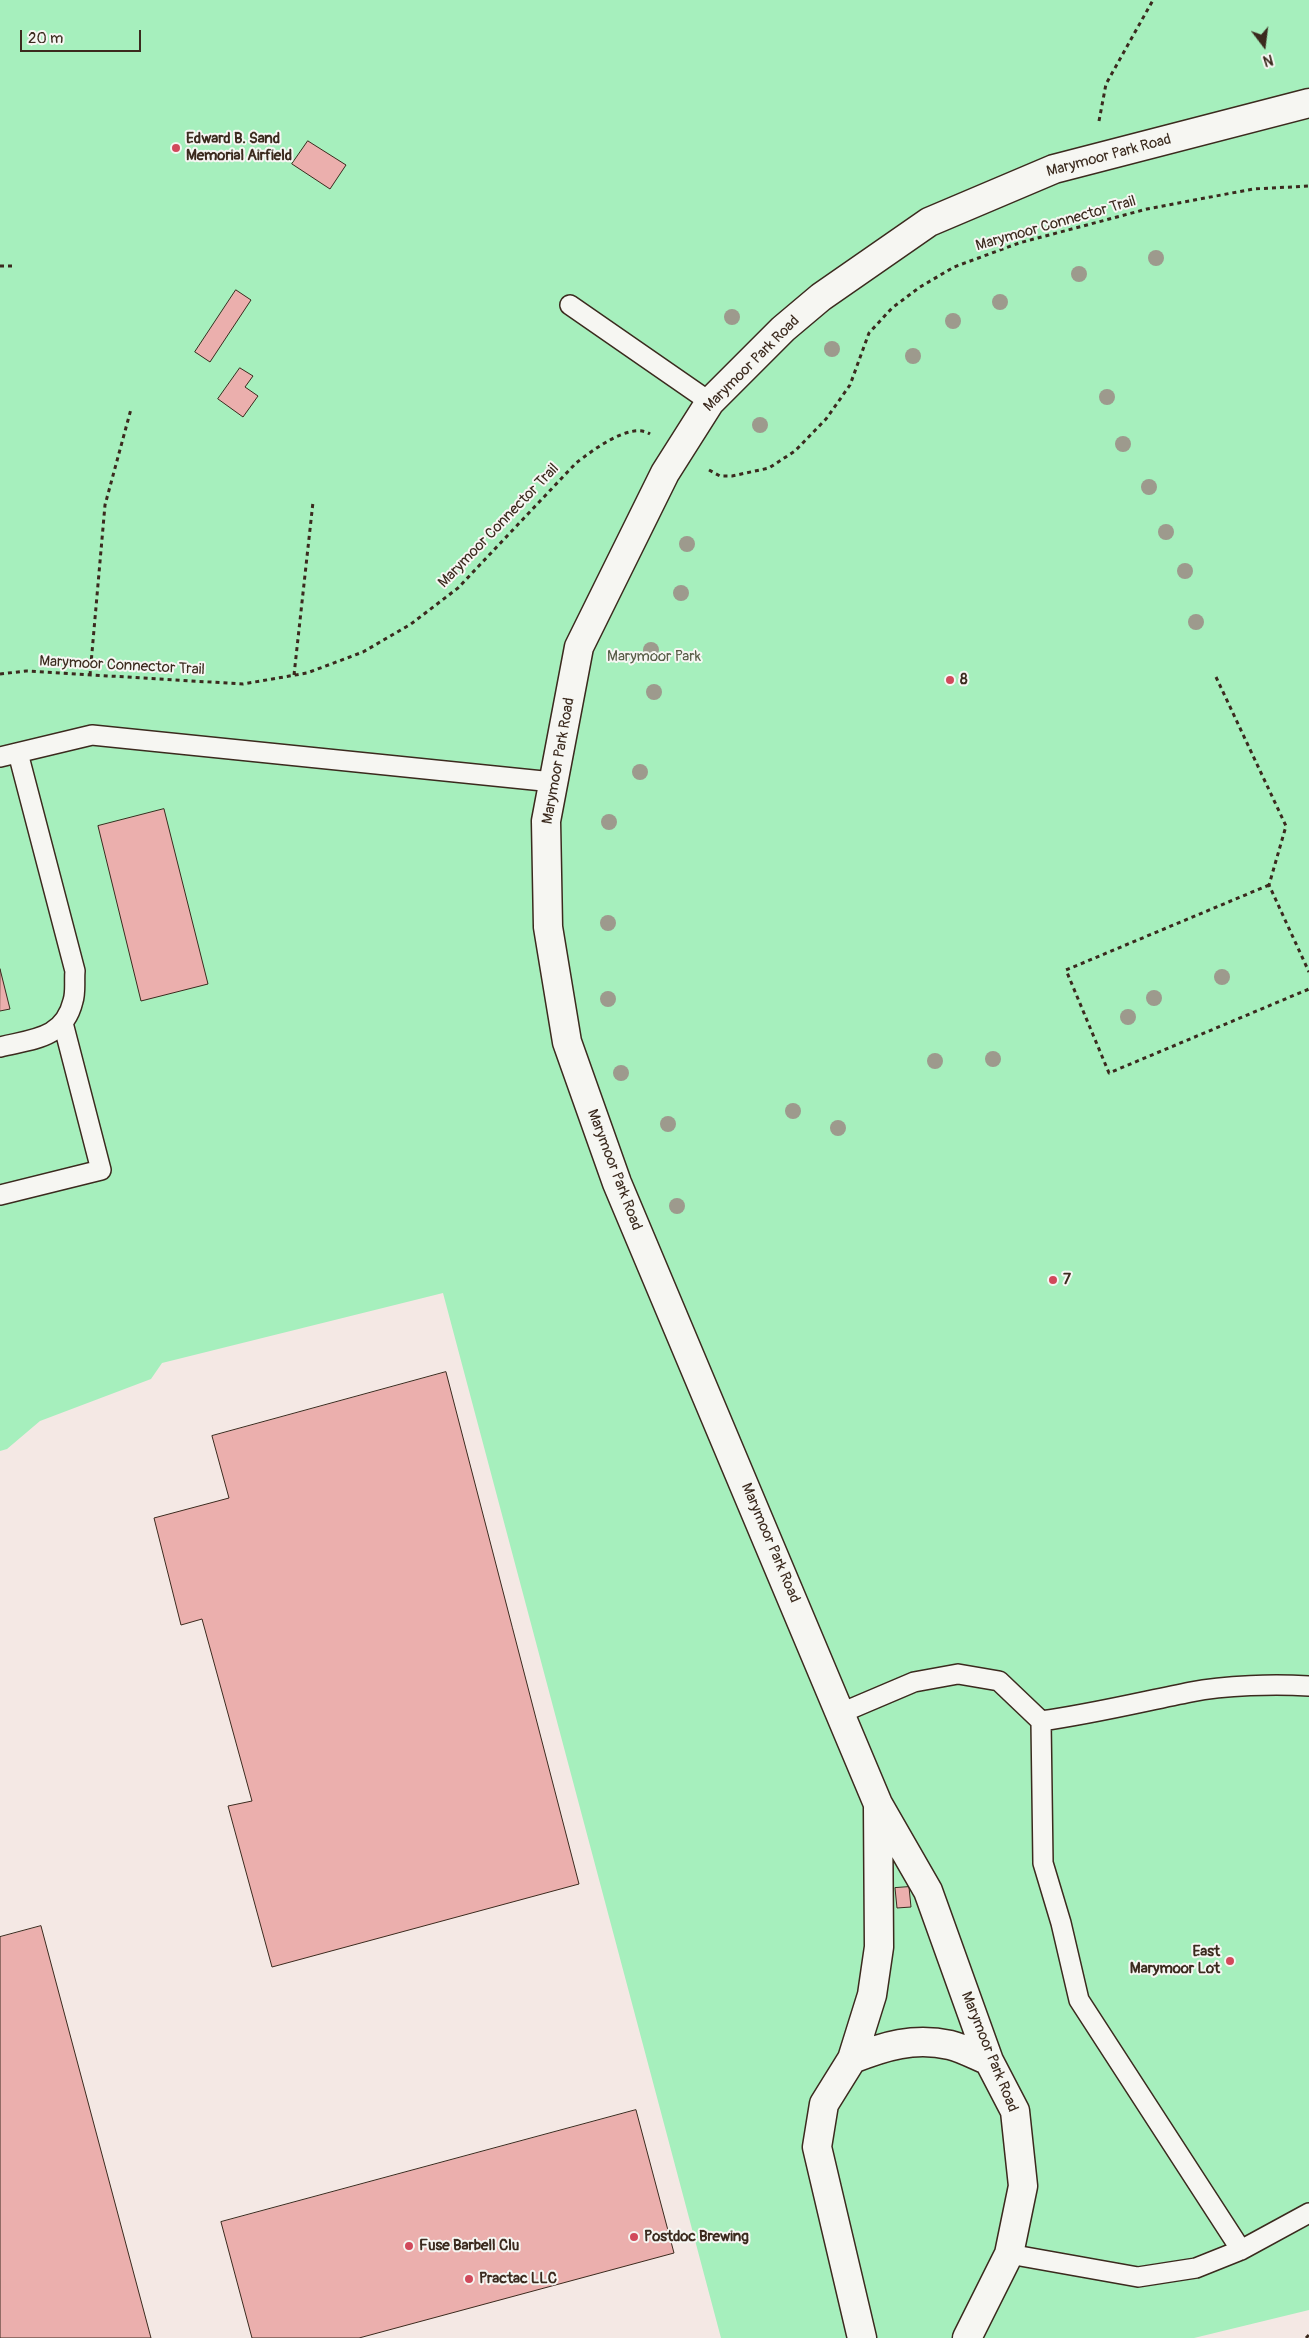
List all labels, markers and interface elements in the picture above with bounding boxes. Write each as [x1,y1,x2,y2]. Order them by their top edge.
scale bar [22,20,144,52]
north arrow [1239,20,1289,70]
text: 20 m [28,29,63,48]
text: N [1261,51,1275,69]
place label: Edward B. Sand Memorial Airfield [186,130,292,165]
street label: Marymoor Park Road [1045,131,1173,181]
marker: Edward B. Sand Memorial Airfield [170,142,182,154]
street label: Marymoor Connector Trail [974,192,1138,256]
street label: Marymoor Park Road [700,312,804,416]
street label: Marymoor Connector Trail [435,460,563,592]
park label: Marymoor Park [607,648,701,666]
street label: Marymoor Connector Trail [39,653,205,679]
place label: 8 [960,671,968,689]
marker: 8 [944,674,956,686]
street label: Marymoor Park Road [539,696,579,826]
street label: Marymoor Park Road [583,1107,645,1233]
place label: 7 [1063,1271,1071,1289]
marker: 7 [1047,1274,1059,1286]
street label: Marymoor Park Road [737,1480,803,1606]
place label: East Marymoor Lot [1130,1943,1220,1978]
marker: East Marymoor Lot [1224,1955,1236,1967]
street label: Marymoor Park Road [957,1989,1021,2115]
place label: Postdoc Brewing [644,2228,749,2246]
marker: Postdoc Brewing [628,2231,640,2243]
place label: Fuse Barbell Clu [419,2237,519,2255]
marker: Fuse Barbell Clu [403,2240,415,2252]
place label: Practac LLC [479,2270,557,2288]
marker: Practac LLC [463,2273,475,2285]

